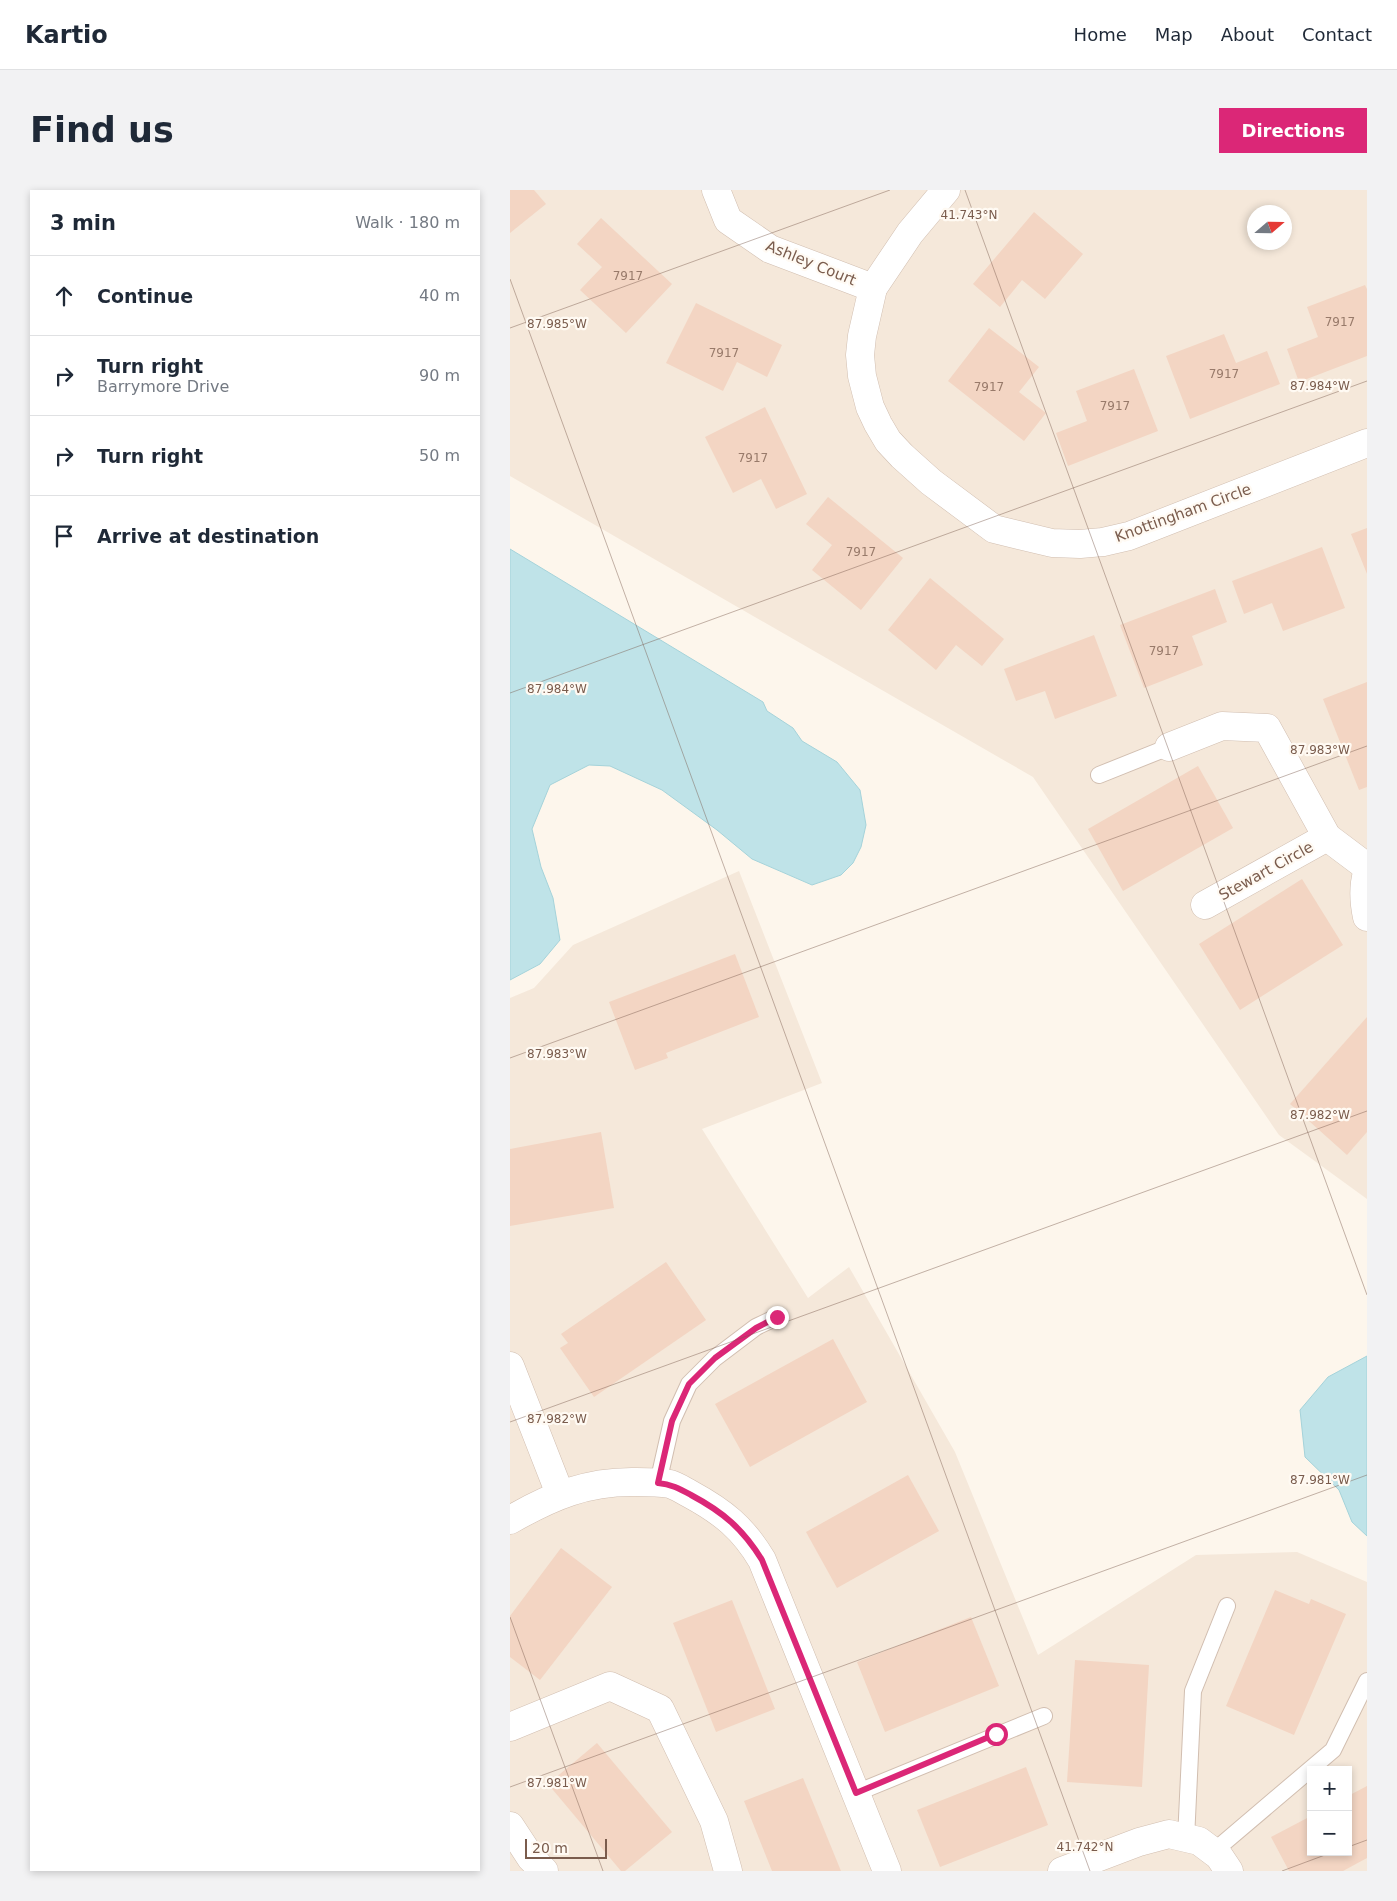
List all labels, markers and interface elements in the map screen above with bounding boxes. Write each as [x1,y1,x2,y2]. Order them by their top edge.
text: Kartio [25,21,108,49]
text: Home [1074,24,1127,45]
text: Map [1155,24,1193,45]
text: About [1221,24,1274,45]
text: Contact [1302,24,1372,45]
button: Directions [1219,108,1367,153]
text: Find us [30,110,174,150]
north arrow [1247,205,1292,250]
text: 41.743°N [941,208,997,222]
text: 3 min [50,211,116,235]
text: Walk · 180 m [355,213,460,232]
street label: Ashley Court [763,237,859,289]
house number: 7917 [613,269,643,283]
icon: ahead [50,282,78,310]
text: Continue [97,285,193,307]
text: 40 m [419,286,460,305]
house number: 7917 [1325,315,1355,329]
text: 87.985°W [527,317,587,331]
house number: 7917 [709,346,739,360]
text: Turn right [97,355,203,377]
icon: right [50,362,78,390]
text: 90 m [419,366,460,385]
house number: 7917 [1209,367,1239,381]
text: Barrymore Drive [97,377,229,396]
text: 87.984°W [1290,379,1350,393]
house number: 7917 [974,380,1004,394]
house number: 7917 [1100,399,1130,413]
icon: right [50,442,78,470]
text: Turn right [97,445,203,467]
text: 50 m [419,446,460,465]
house number: 7917 [738,451,768,465]
street label: Knottingham Circle [1112,480,1254,546]
icon: arrive [50,522,78,550]
text: Arrive at destination [97,525,319,547]
house number: 7917 [846,545,876,559]
house number: 7917 [1149,644,1179,658]
text: 87.984°W [527,682,587,696]
text: 87.983°W [1290,743,1350,757]
street label: Stewart Circle [1216,838,1316,904]
text: 87.983°W [527,1047,587,1061]
text: 87.982°W [1290,1108,1350,1122]
route end [766,1306,789,1329]
text: 87.982°W [527,1412,587,1426]
text: 87.981°W [1290,1473,1350,1487]
route start [985,1723,1008,1746]
map controls [1307,1766,1352,1856]
button: + [1307,1766,1352,1811]
text: 87.981°W [527,1776,587,1790]
button: − [1307,1811,1352,1856]
scale bar [525,1836,608,1859]
text: 20 m [532,1840,568,1856]
text: 41.742°N [1057,1840,1113,1854]

